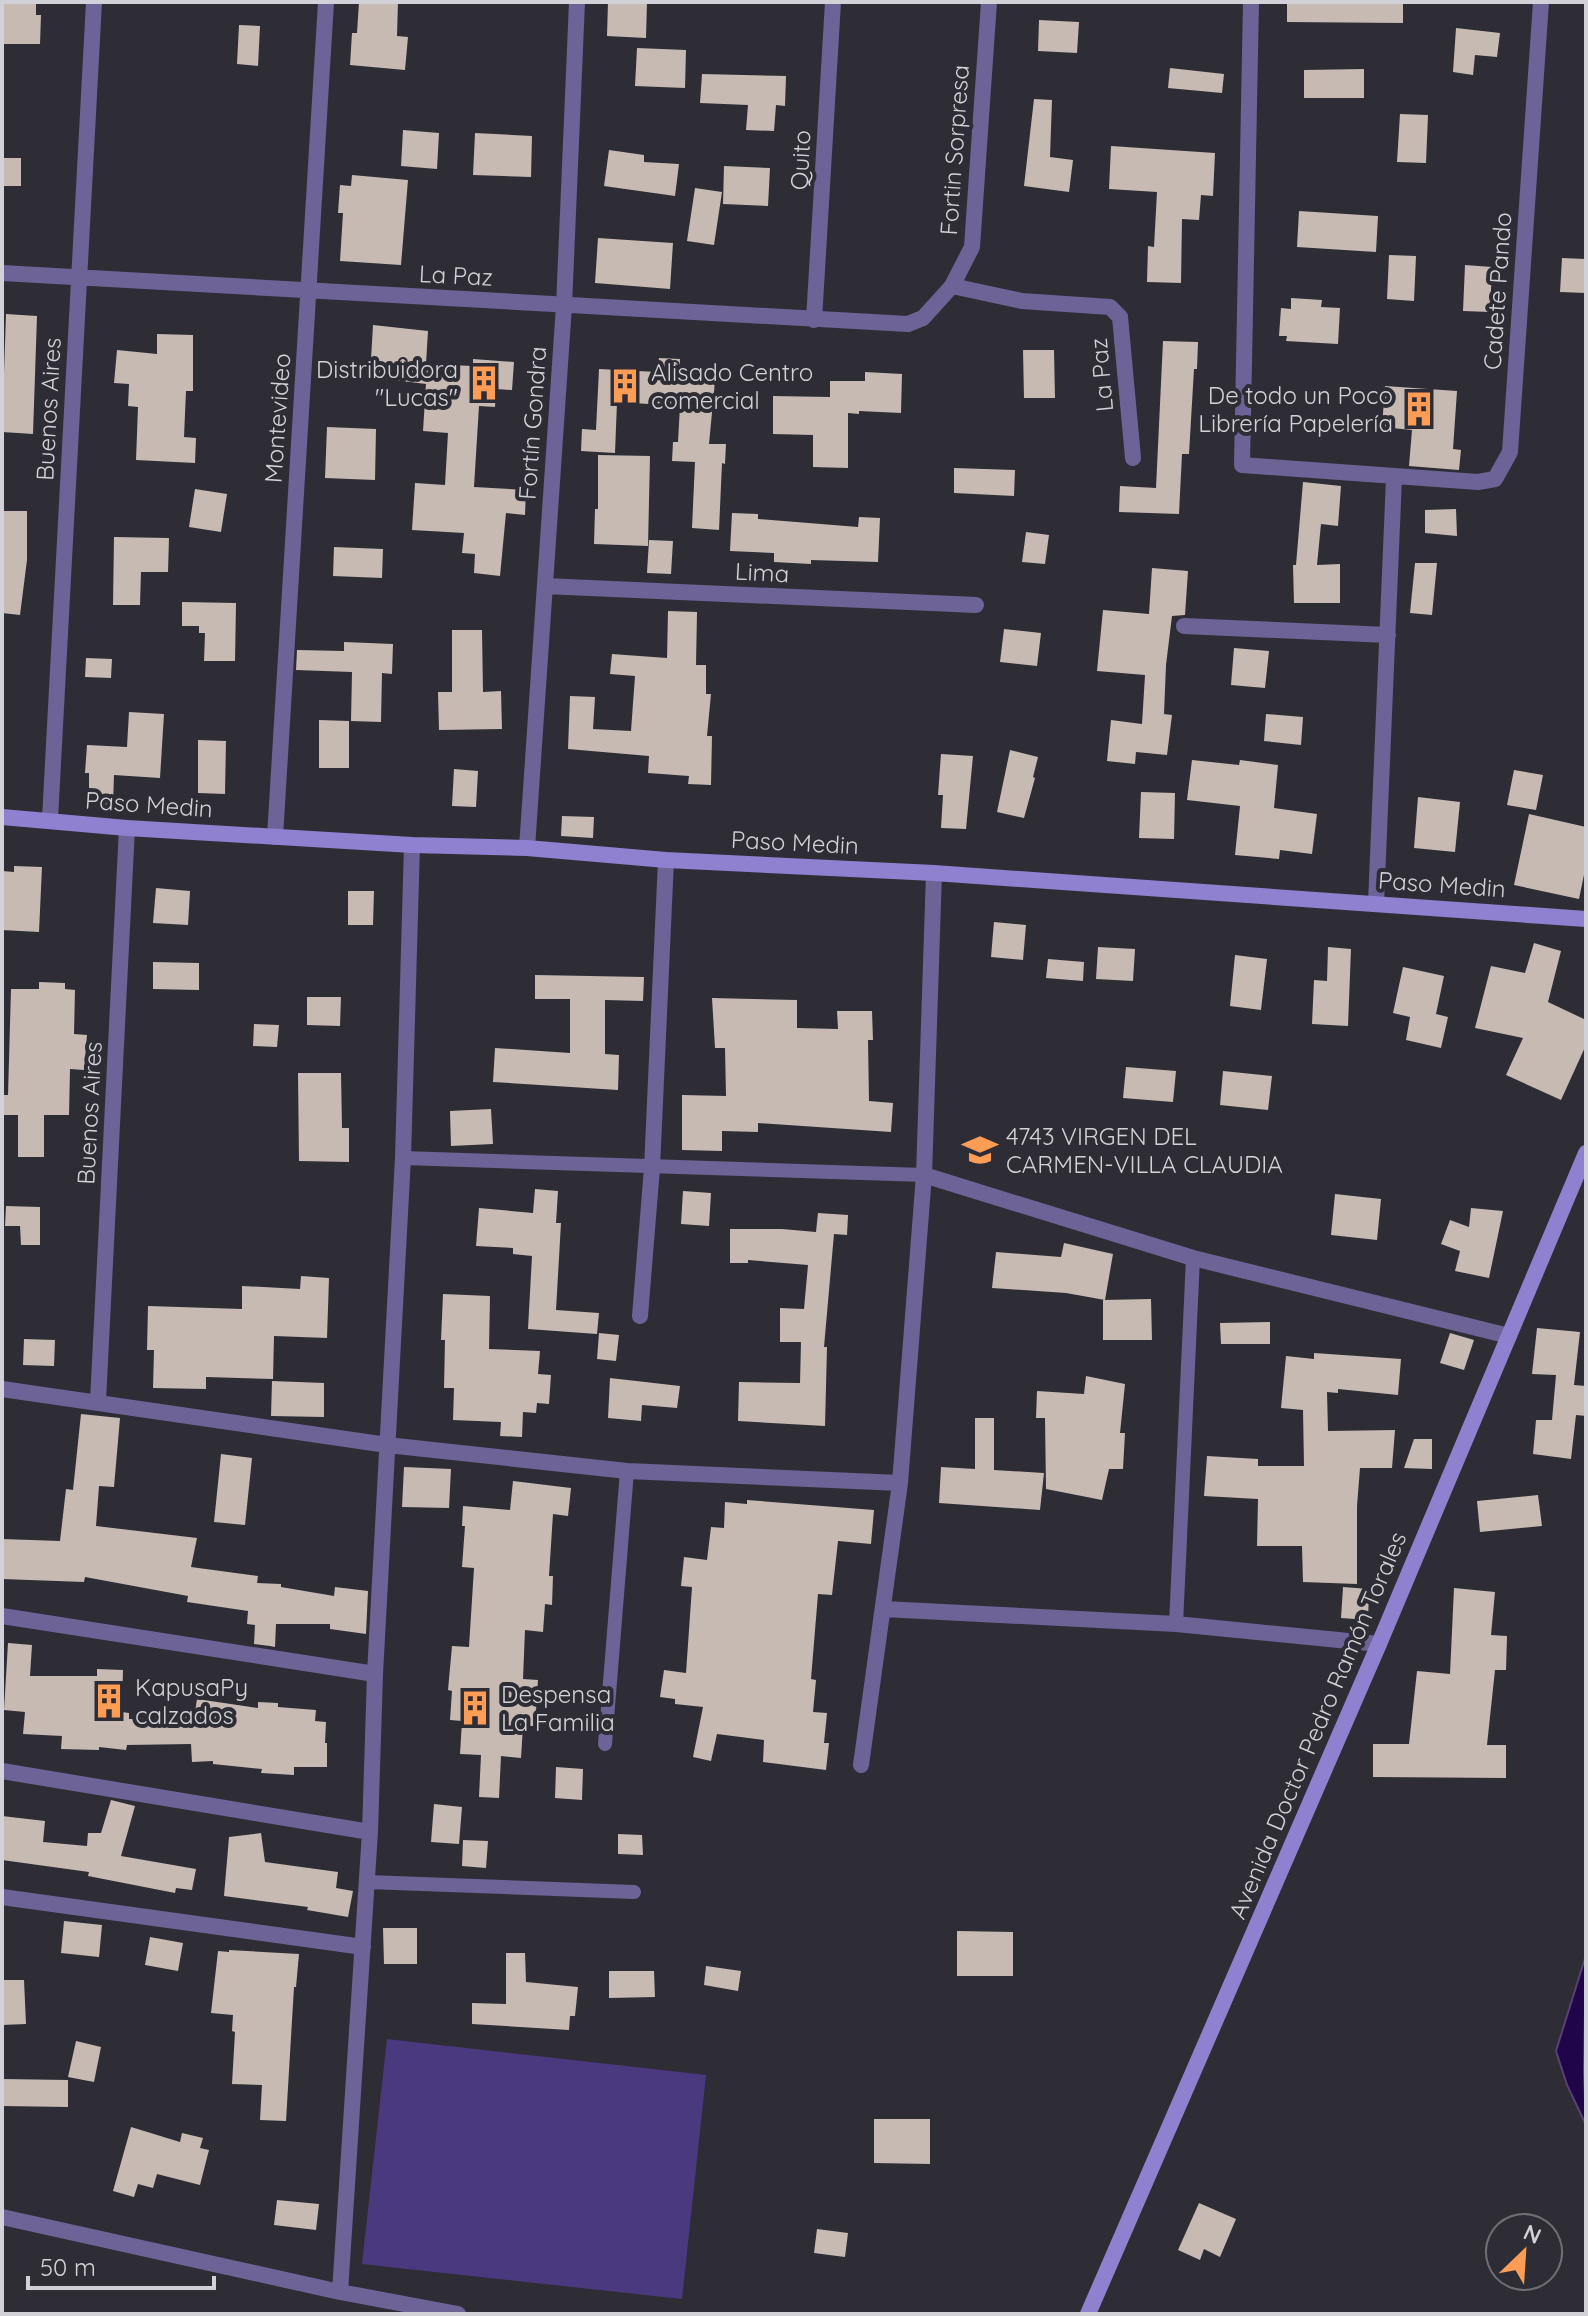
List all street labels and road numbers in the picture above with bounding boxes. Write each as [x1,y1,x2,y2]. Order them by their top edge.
street label: Fortin Sorpresa [933,64,975,236]
street label: Quito [783,129,817,191]
street label: Cadete Pando [1477,211,1517,371]
street label: La Paz [418,258,494,292]
street label: Buenos Aires [29,337,67,481]
street label: La Paz [1083,337,1119,413]
street label: Fortín Gondra [512,345,552,501]
street label: Montevideo [257,352,297,484]
street label: Lima [734,556,790,588]
street label: Paso Medin [84,785,214,823]
street label: Paso Medin [730,824,860,860]
street label: Paso Medin [1377,865,1507,903]
street label: Buenos Aires [70,1041,108,1185]
street label: Avenida Doctor Pedro Ramón Torales [1222,1527,1412,1923]

